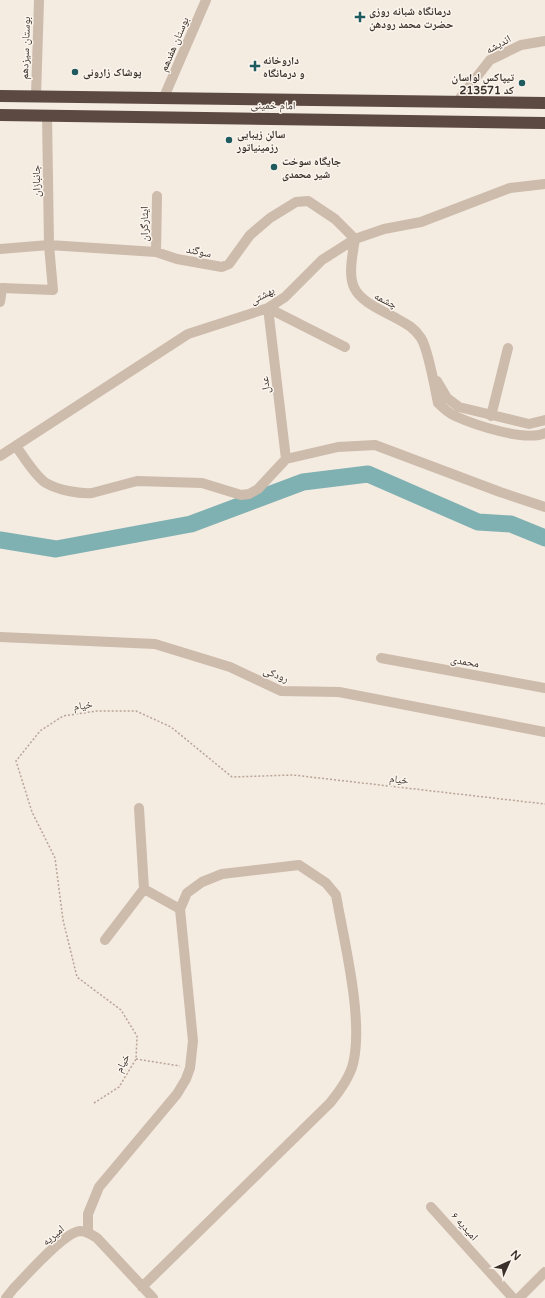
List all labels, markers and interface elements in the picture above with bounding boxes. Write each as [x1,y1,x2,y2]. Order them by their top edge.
place label: درمانگاه شبانه روزی حضرت محمد رودهن [369,5,453,32]
marker: درمانگاه شبانه روزی حضرت محمد رودهن [354,11,366,23]
street label: بوستان هفدهم [157,15,193,74]
street label: بوستان سیزدهم [18,16,34,80]
street label: اندیشه [483,32,513,57]
place label: داروخانه و درمانگاه [263,54,305,80]
marker: داروخانه و درمانگاه [250,61,260,71]
place label: پوشاک زارونی [83,66,142,80]
marker: پوشاک زارونی [70,67,80,77]
place label: تیپاکس لواسان کد 213571 [452,71,514,97]
marker: تیپاکس لواسان کد 213571 [517,78,527,88]
street label: امام خمینی [250,99,296,112]
place label: سالن زیبایی رزمینیاتور [236,128,286,154]
marker: سالن زیبایی رزمینیاتور [224,135,234,145]
place label: جایگاه سوخت شیر محمدی [282,155,341,182]
marker: جایگاه سوخت شیر محمدی [269,162,279,172]
street label: جانبازان [30,165,43,197]
street label: ایثارگران [138,206,151,242]
street label: سوگند [185,243,213,260]
street label: بهشتی [248,284,277,307]
street label: چشمه [372,289,399,312]
street label: عدل [258,375,273,394]
street label: محمدی [450,653,480,670]
street label: رودکی [261,664,290,685]
street label: خیام [73,698,93,713]
street label: خیام [389,772,409,787]
street label: خیام [112,1052,133,1075]
street label: امیدیه ۶ [449,1210,481,1243]
street label: امیریه [40,1222,67,1248]
north arrow [489,1242,529,1282]
text: N [508,1248,523,1263]

